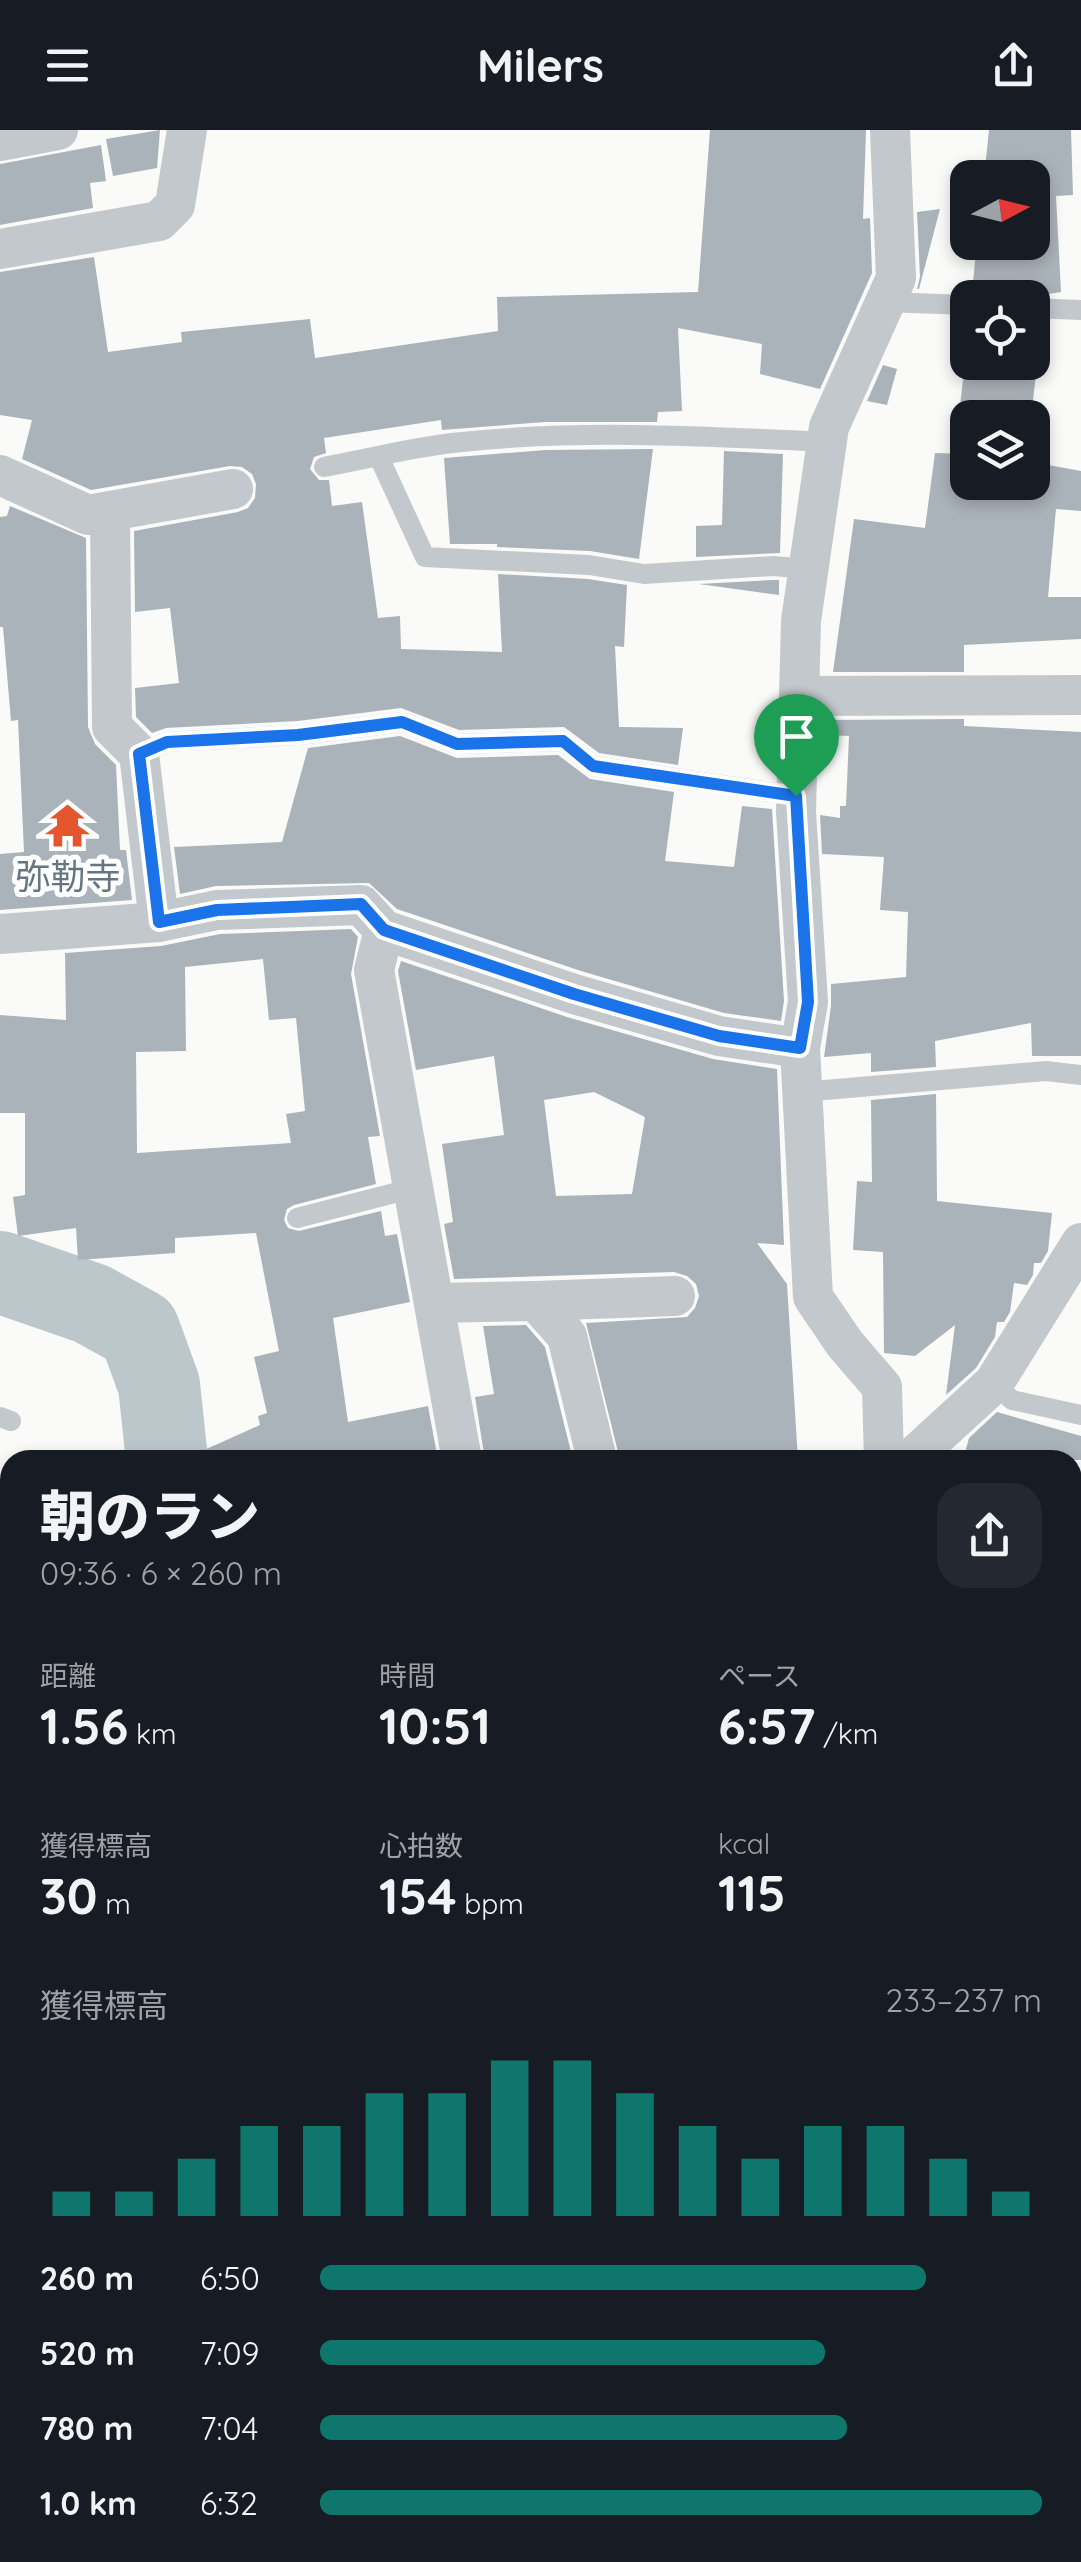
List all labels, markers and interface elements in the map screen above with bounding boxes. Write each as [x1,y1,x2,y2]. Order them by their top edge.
text: Milers [477,37,604,93]
icon: menu [40,38,95,93]
icon: share [986,38,1041,93]
north arrow [950,160,1050,260]
map controls [950,160,1050,500]
button: locate [950,280,1050,380]
button: layers [950,400,1050,500]
pin [754,694,839,797]
icon: arrive [769,709,824,764]
temple icon: 弥勒寺 [44,802,92,850]
place label: 弥勒寺 [15,854,121,898]
text: 朝のラン [40,1481,260,1550]
button: share [937,1483,1042,1588]
text: 09:36 · 6 × 260 m [40,1553,282,1593]
text: 距離 [40,1658,96,1693]
text: 時間 [379,1658,435,1693]
text: ペース [718,1658,801,1693]
text: 1.56 [40,1694,128,1757]
text: 10:51 [379,1694,491,1757]
text: 6:57 [718,1694,816,1757]
text: km [128,1716,177,1751]
text: /km [816,1716,878,1751]
text: kcal [718,1826,770,1861]
text: 獲得標高 [40,1828,152,1863]
text: 心拍数 [379,1828,463,1863]
text: 115 [718,1861,786,1924]
text: 30 [40,1864,98,1927]
text: 154 [379,1864,457,1927]
text: m [98,1886,131,1921]
text: bpm [457,1886,524,1921]
text: 233–237 m [886,1980,1042,2020]
text: 獲得標高 [40,1985,168,2025]
text: 260 m [40,2258,134,2298]
text: 6:50 [200,2258,260,2298]
text: 520 m [40,2333,135,2373]
text: 7:09 [200,2333,259,2373]
text: 780 m [40,2408,133,2448]
text: 7:04 [200,2408,258,2448]
text: 1.0 km [40,2483,137,2523]
text: 6:32 [200,2483,258,2523]

